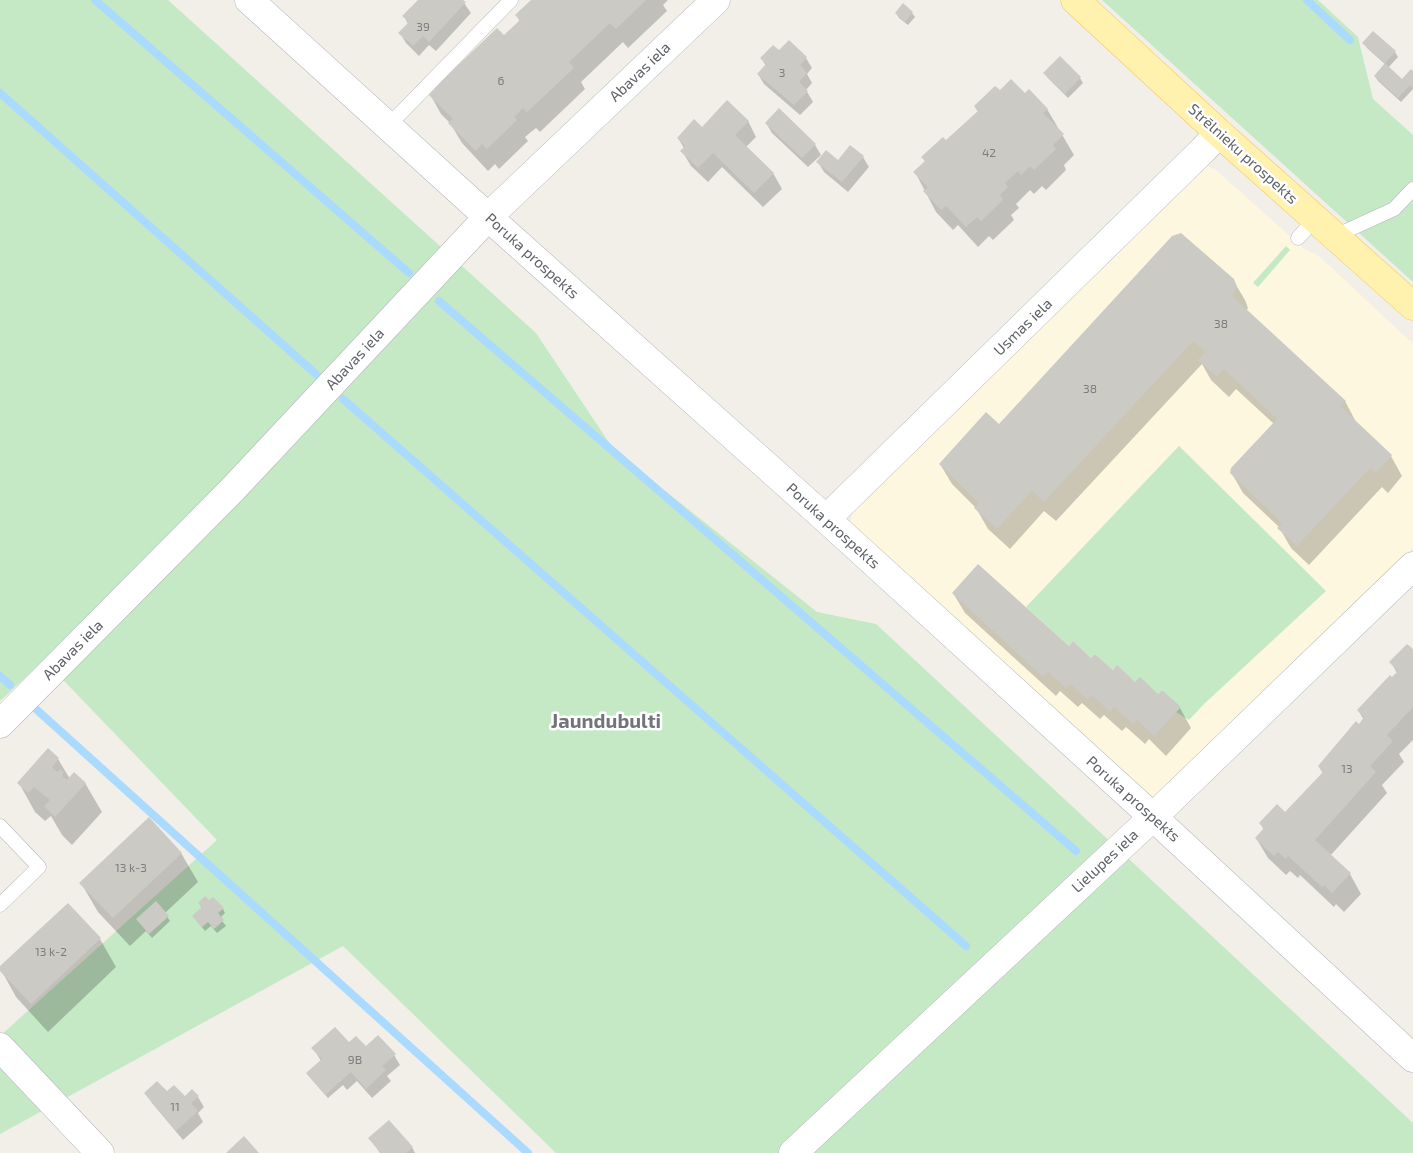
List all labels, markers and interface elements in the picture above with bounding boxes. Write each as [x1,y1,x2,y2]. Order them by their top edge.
house number: 39 [416,20,430,34]
street label: Abavas iela [606,39,674,105]
house number: 3 [779,66,785,80]
house number: 6 [498,74,504,88]
street label: Strēlnieku prospekts [1185,100,1301,208]
house number: 42 [982,146,996,160]
street label: Poruka prospekts [482,209,582,303]
street label: Usmas iela [990,295,1056,359]
house number: 38 [1214,317,1228,331]
street label: Abavas iela [322,324,388,394]
house number: 38 [1083,382,1097,396]
street label: Poruka prospekts [783,479,883,573]
street label: Abavas iela [39,616,107,684]
district label: Jaundubulti [551,709,661,733]
street label: Poruka prospekts [1083,752,1183,846]
house number: 13 [1341,762,1353,776]
street label: Lielupes iela [1068,826,1142,896]
house number: 13 k-3 [115,861,147,875]
house number: 13 k-2 [35,945,67,959]
house number: 9B [348,1053,362,1067]
house number: 11 [170,1100,180,1114]

